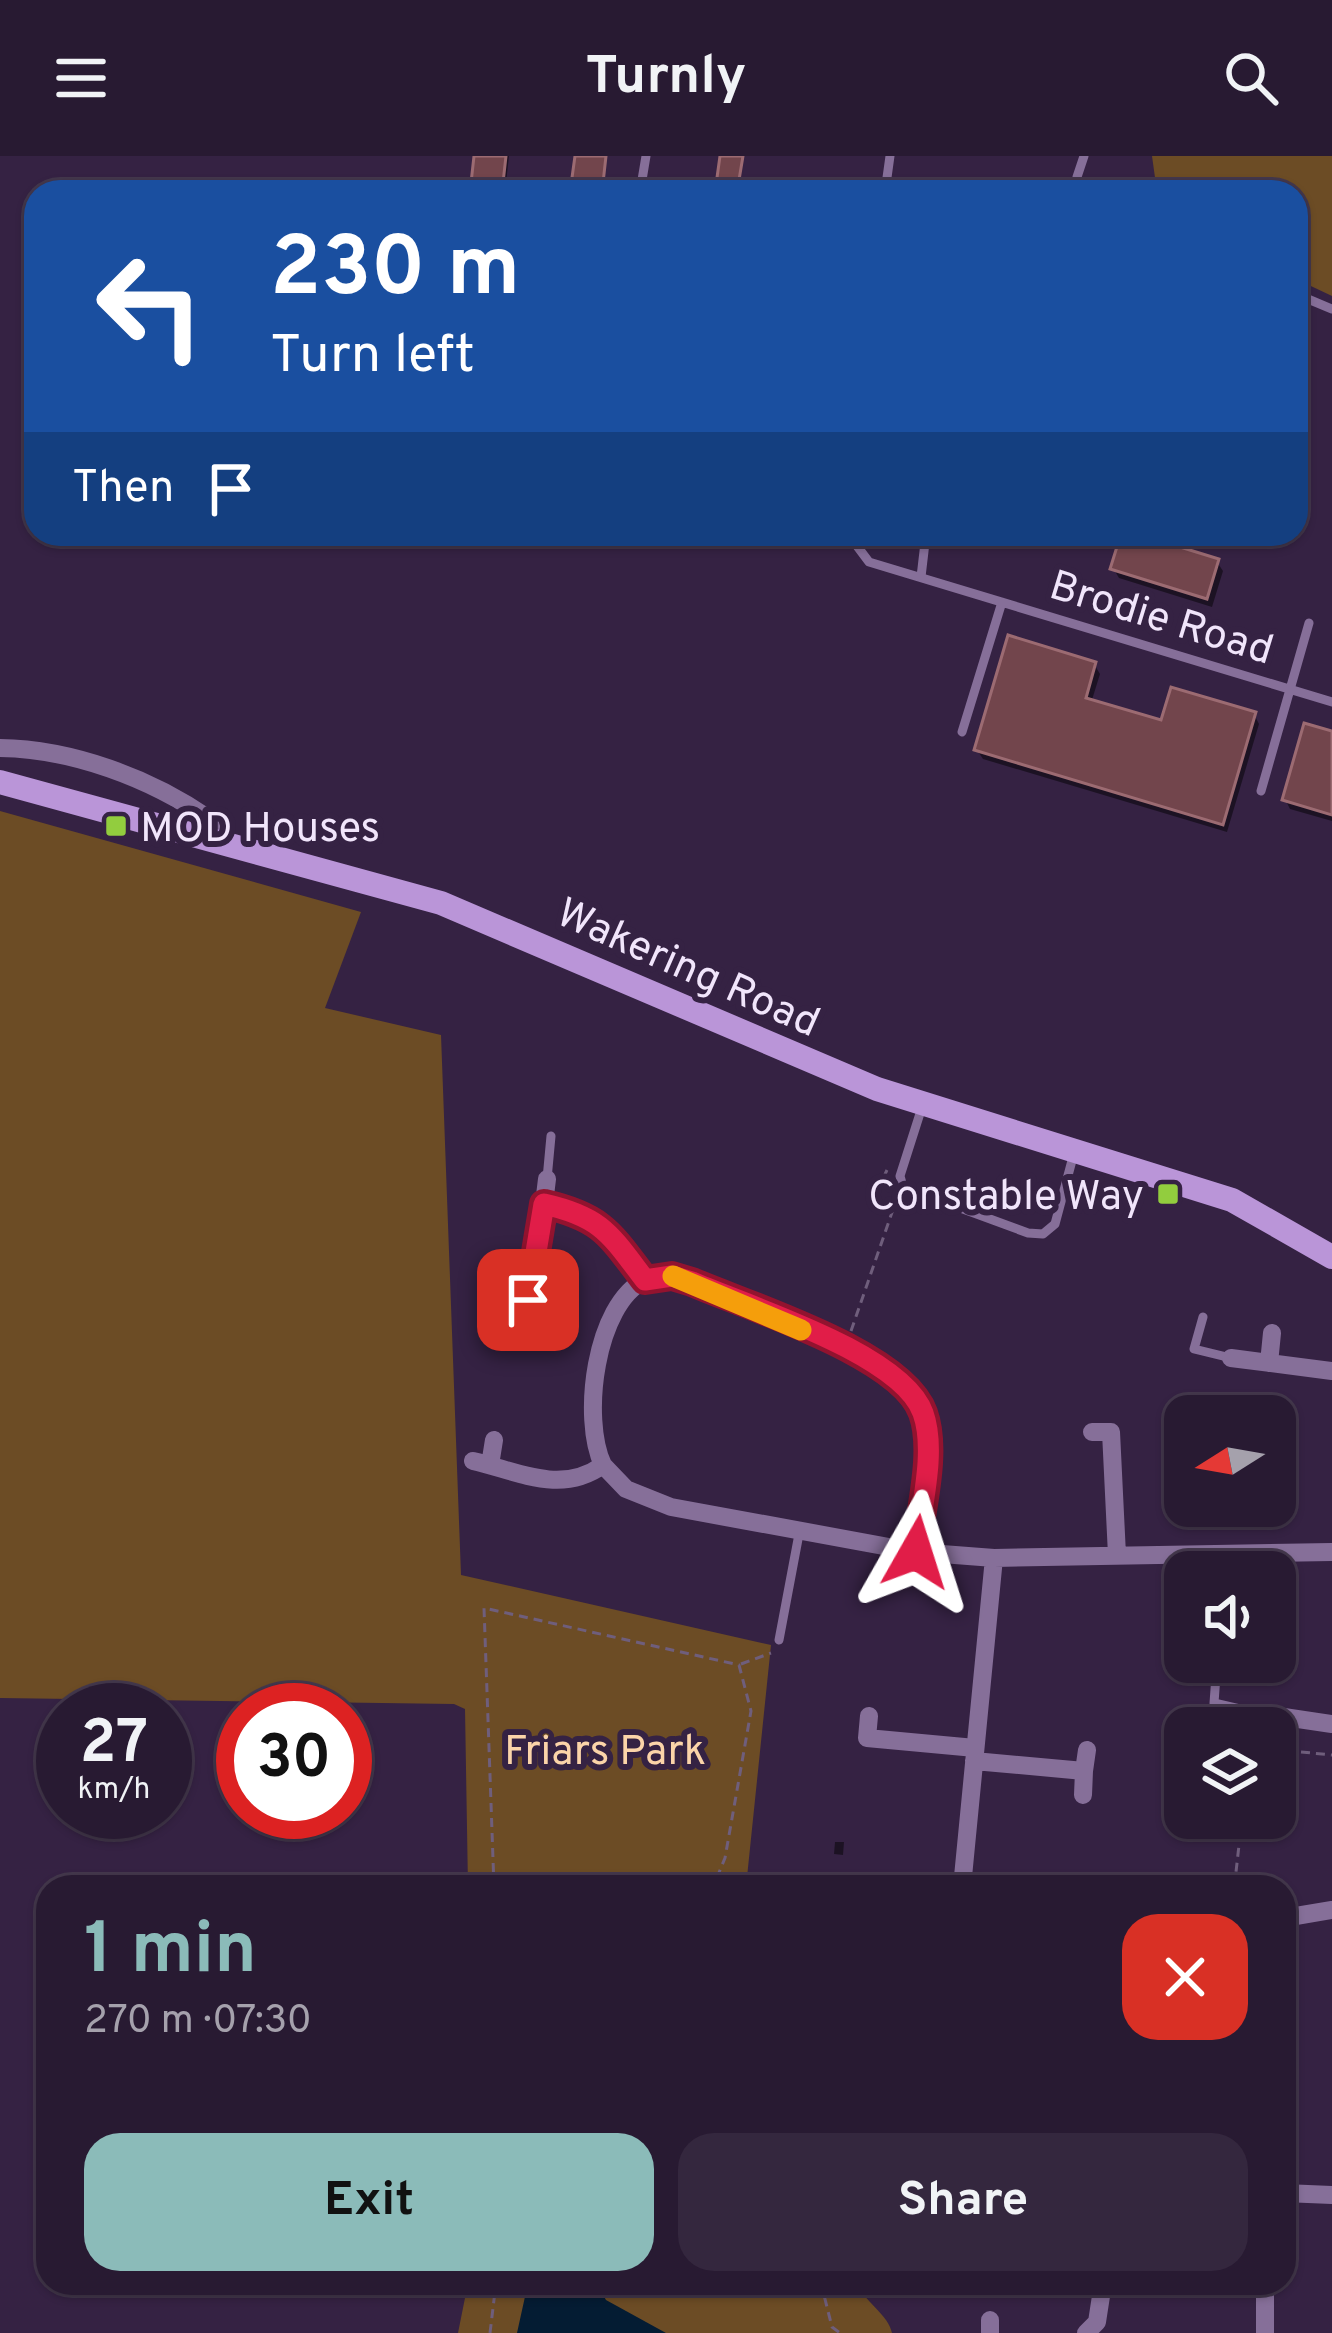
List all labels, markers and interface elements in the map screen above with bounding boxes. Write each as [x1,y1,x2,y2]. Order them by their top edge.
text: Turnly [585,44,747,113]
icon: menu [48,45,114,111]
icon: search [1218,45,1284,111]
text: 230 m [270,219,520,325]
icon: left [72,228,228,384]
text: Turn left [270,323,475,392]
icon: arrive [198,456,264,522]
text: Then [72,461,174,518]
street label: Brodie Road [1042,561,1279,679]
place label: MOD Houses [140,804,380,857]
marker: MOD Houses [103,813,129,839]
street label: Wakering Road [547,889,827,1052]
place label: Constable Way [868,1172,1144,1225]
marker: Constable Way [1155,1181,1181,1207]
pin [477,1249,579,1351]
icon: arrive [495,1267,561,1333]
north arrow [1164,1395,1296,1527]
map controls [1164,1395,1296,1839]
position arrow [853,1489,979,1615]
button: sound [1164,1551,1296,1683]
speed limit sign: 30 [216,1683,372,1839]
button: layers [1164,1707,1296,1839]
text: 27 [80,1708,148,1784]
park label: Friars Park [504,1727,706,1780]
text: km/h [78,1772,150,1809]
text: 1 min [84,1907,257,1999]
button: close [1122,1914,1248,2040]
text: 270 m · 07:30 [84,1998,312,2047]
button: Exit [84,2133,654,2271]
button: Share [678,2133,1248,2271]

